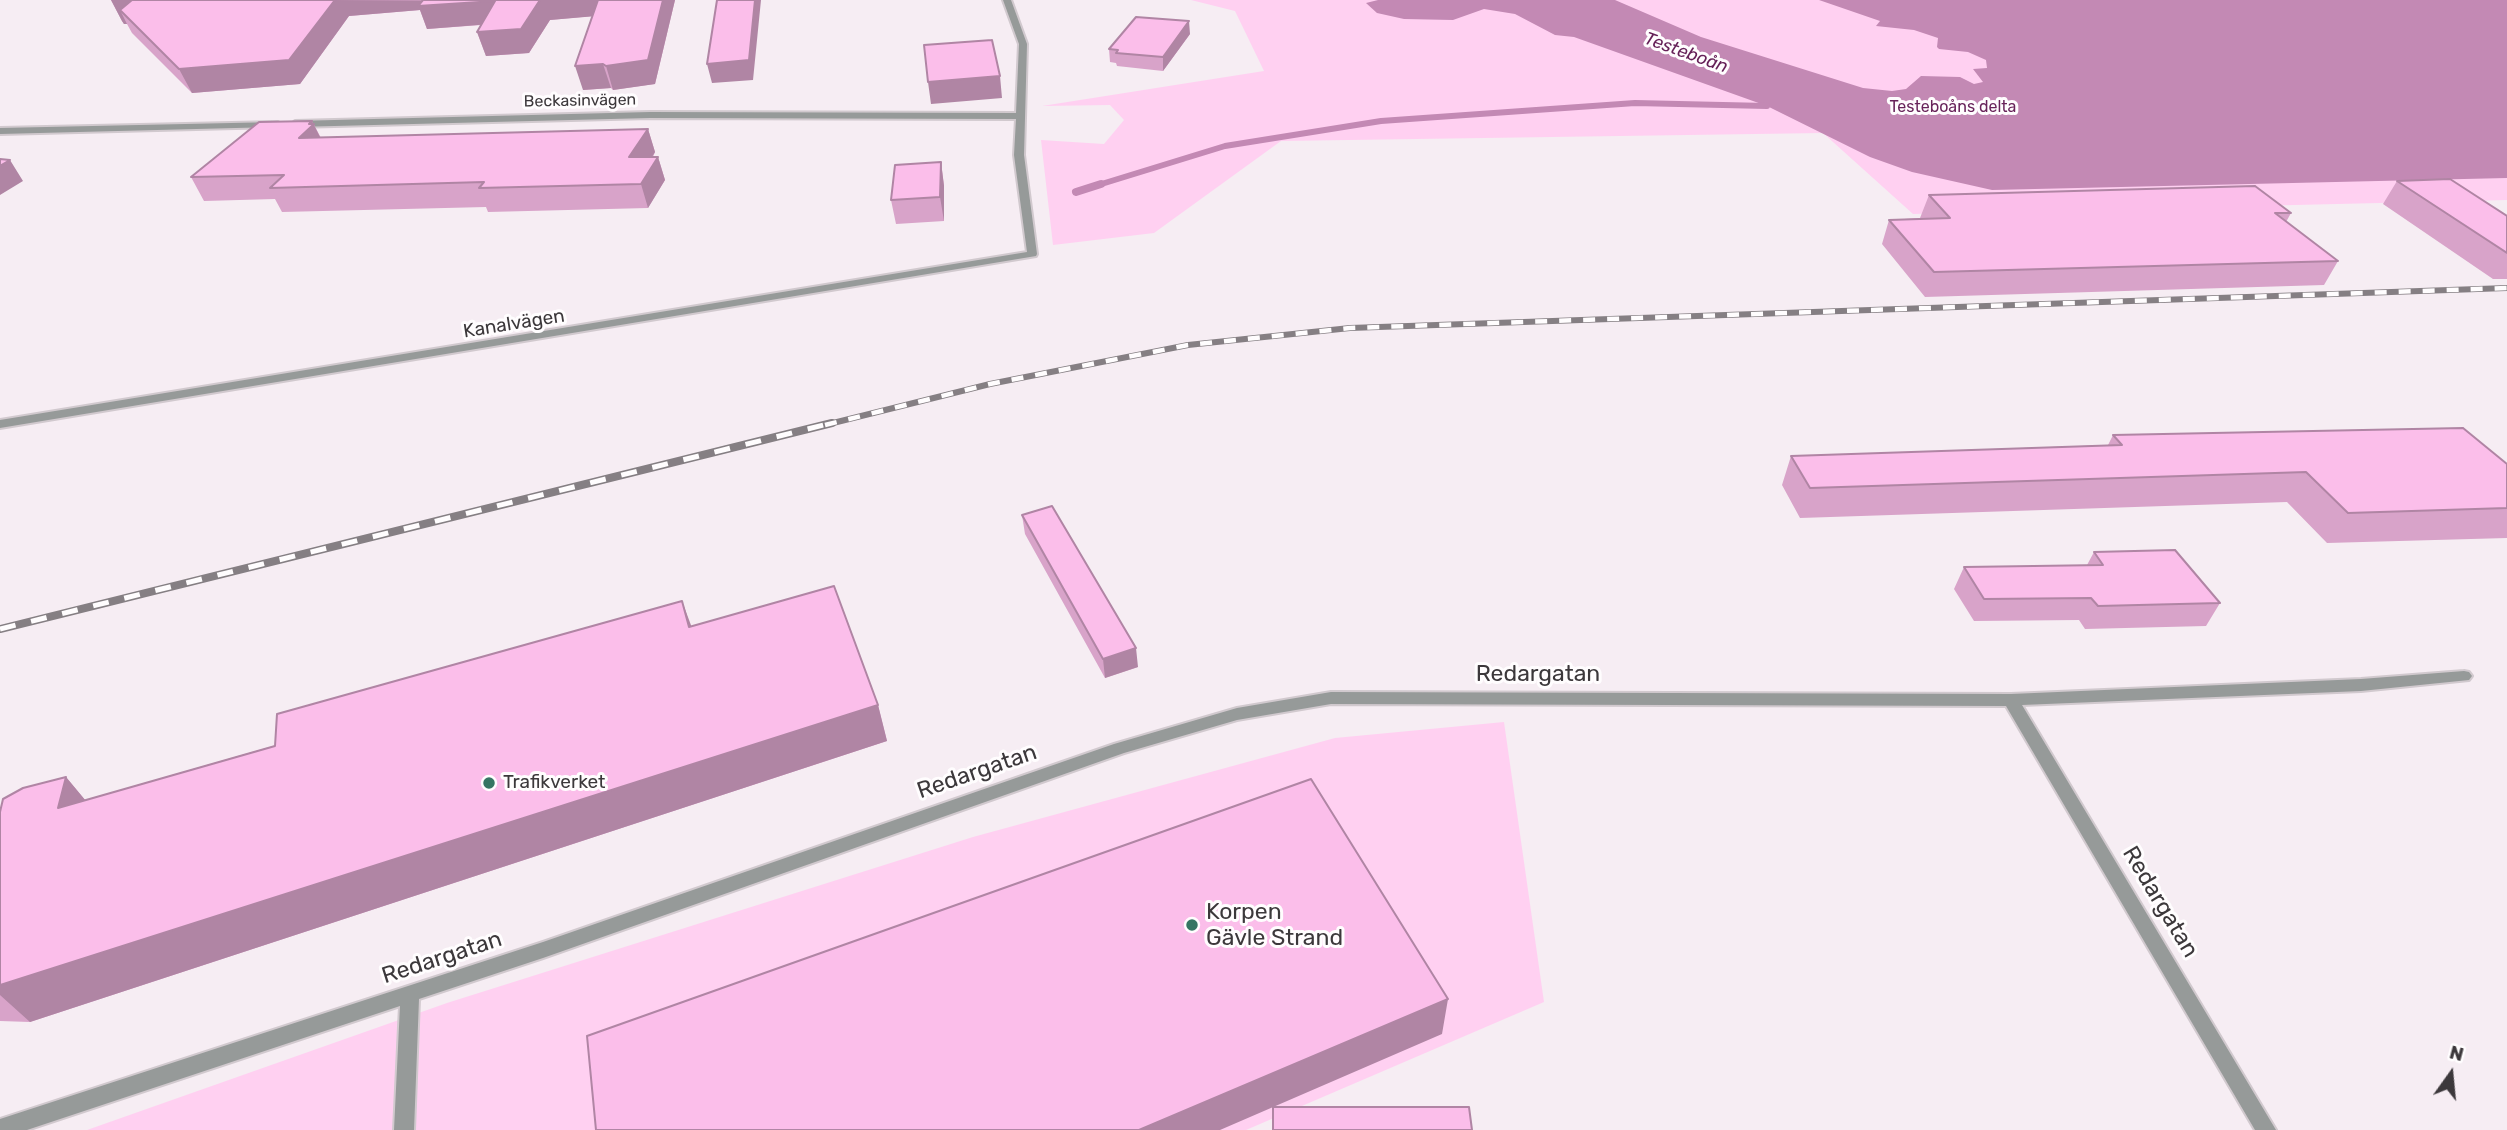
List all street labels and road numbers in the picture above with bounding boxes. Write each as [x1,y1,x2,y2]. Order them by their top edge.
street label: Beckasinvägen [524,90,636,112]
street label: Kanalvägen [462,305,566,343]
street label: Redargatan [1476,660,1600,688]
street label: Redargatan [914,739,1040,805]
street label: Redargatan [2116,841,2204,963]
street label: Redargatan [378,926,506,990]

